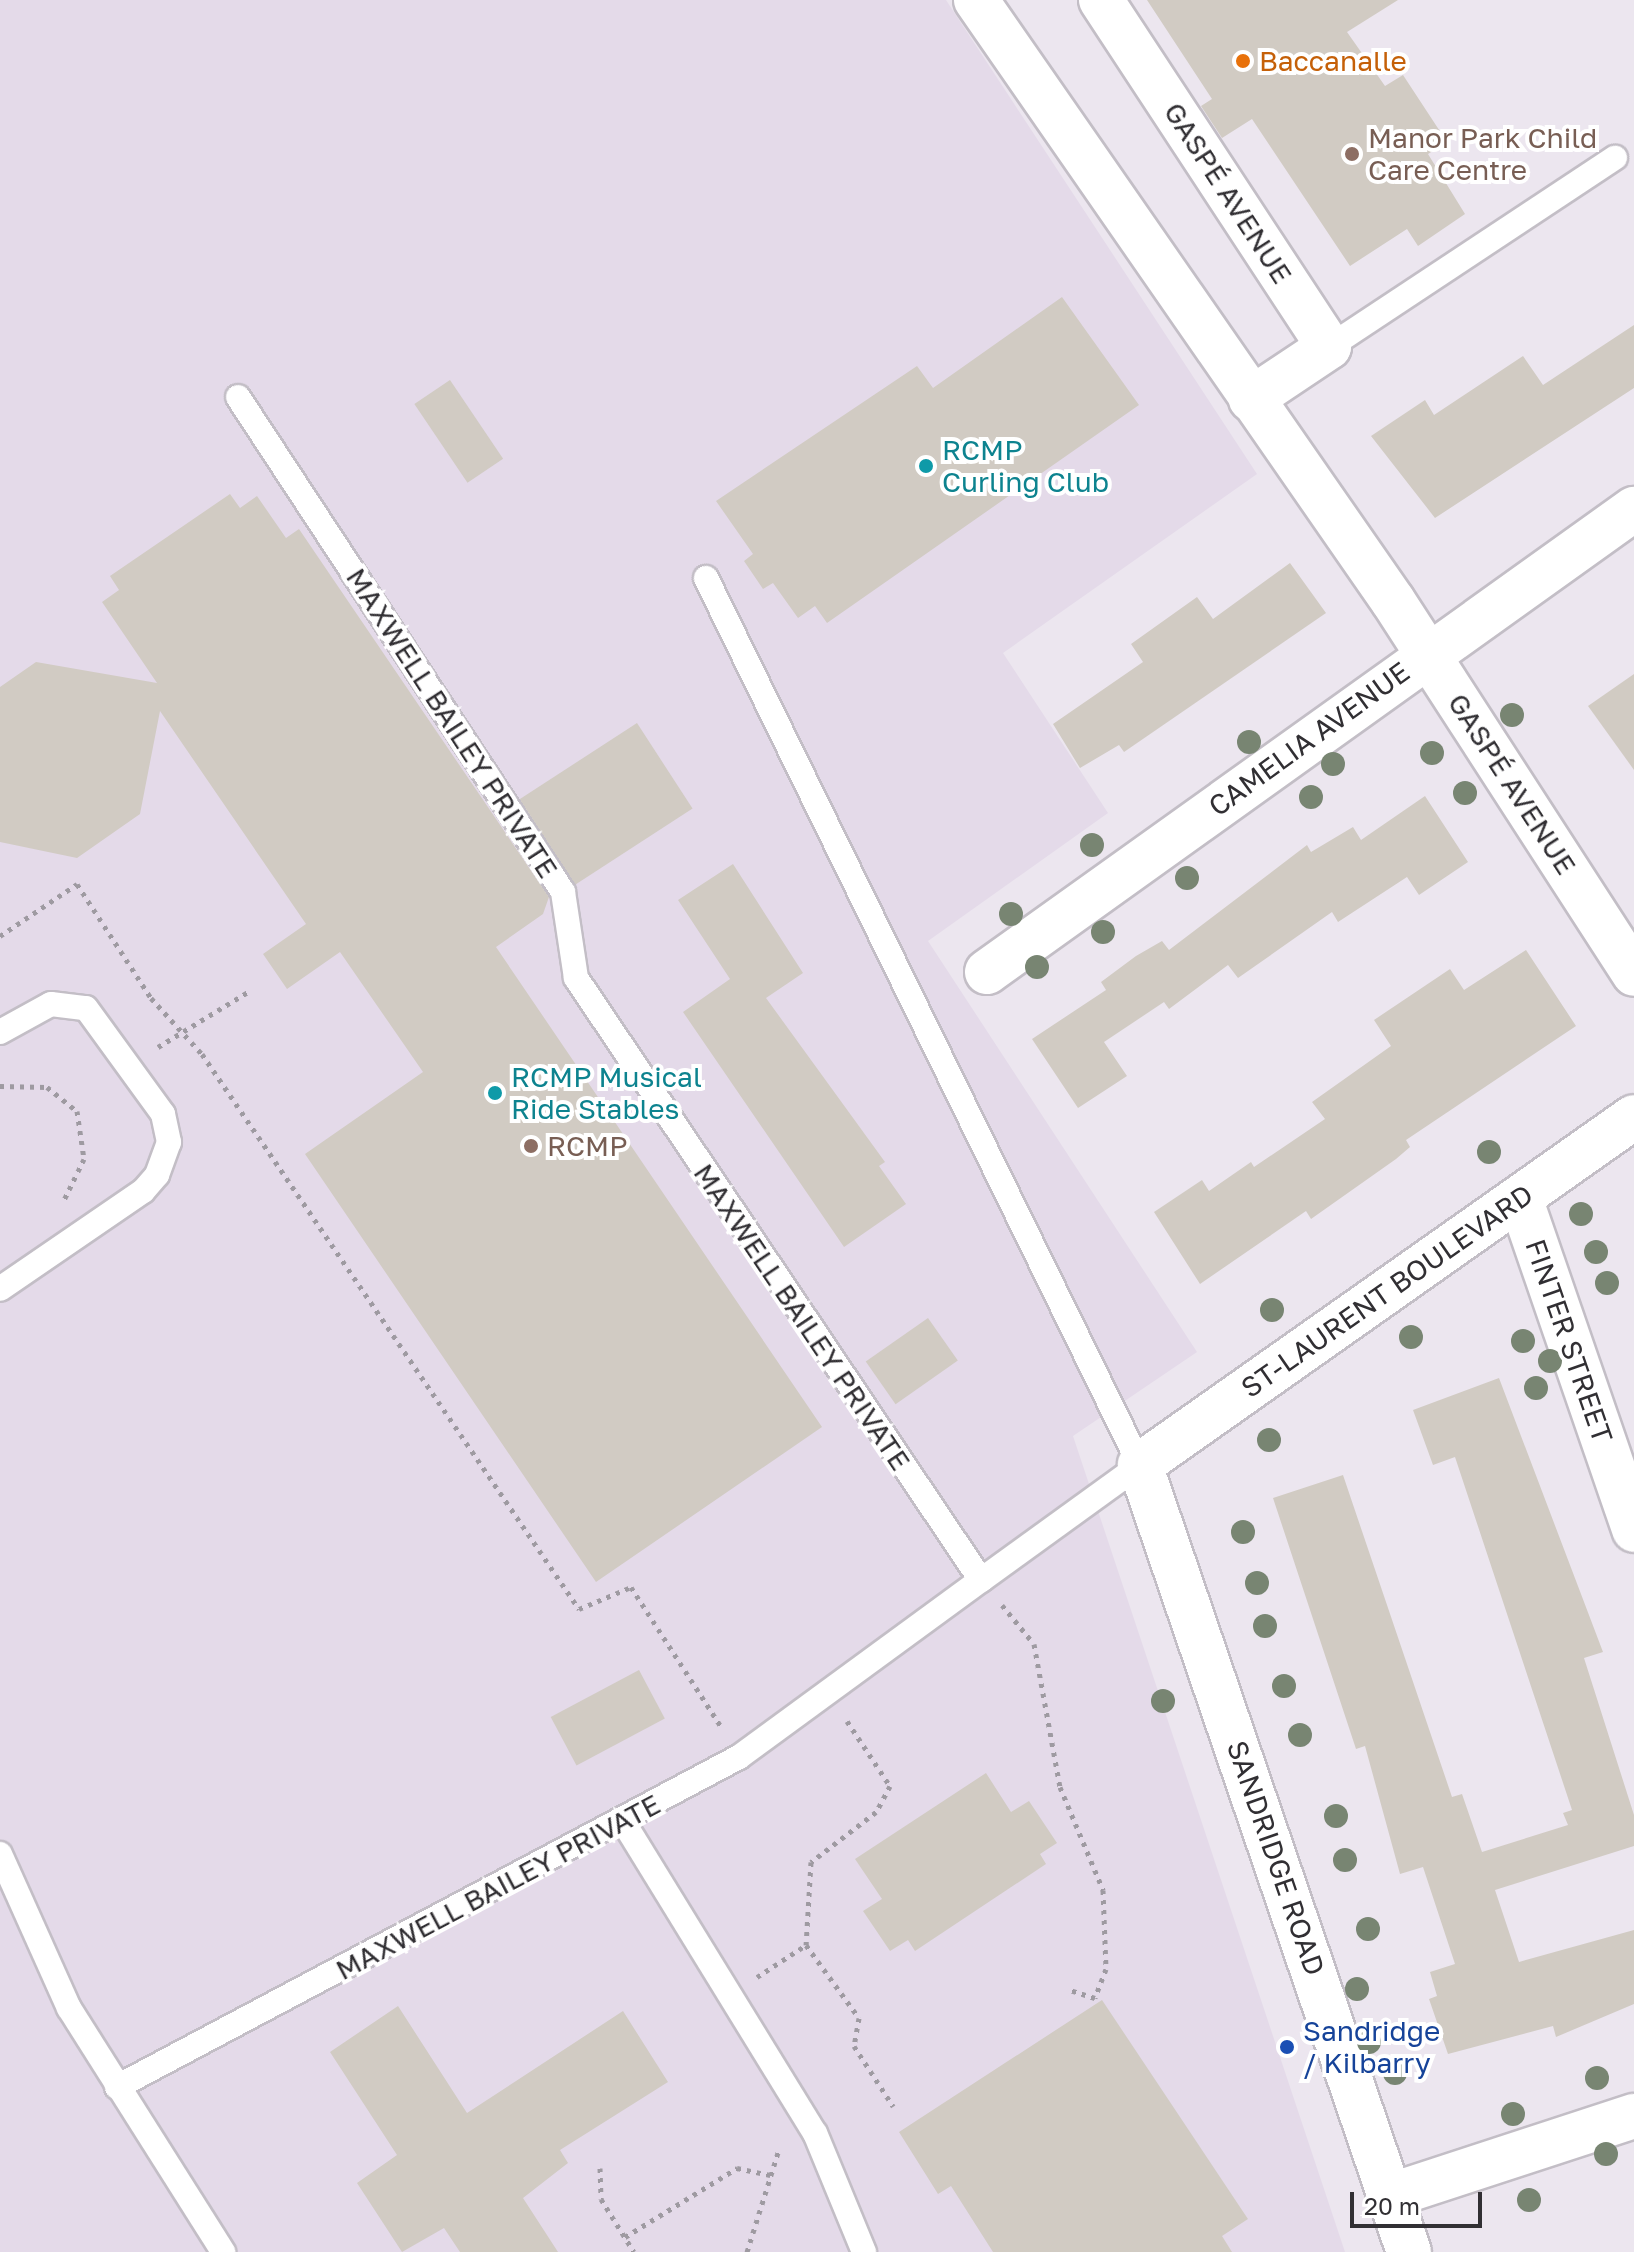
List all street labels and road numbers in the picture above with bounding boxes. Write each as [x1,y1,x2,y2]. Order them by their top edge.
street label: GASPÉ AVENUE [1157,96,1299,290]
street label: MAXWELL BAILEY PRIVATE [339,562,565,884]
street label: CAMELIA AVENUE [1202,655,1416,823]
street label: GASPÉ AVENUE [1441,687,1583,881]
street label: MAXWELL BAILEY PRIVATE [687,1157,917,1477]
street label: ST-LAURENT BOULEVARD [1235,1177,1539,1405]
street label: FINTER STREET [1518,1235,1620,1447]
street label: SANDRIDGE ROAD [1220,1736,1332,1980]
street label: MAXWELL BAILEY PRIVATE [330,1787,666,1987]

